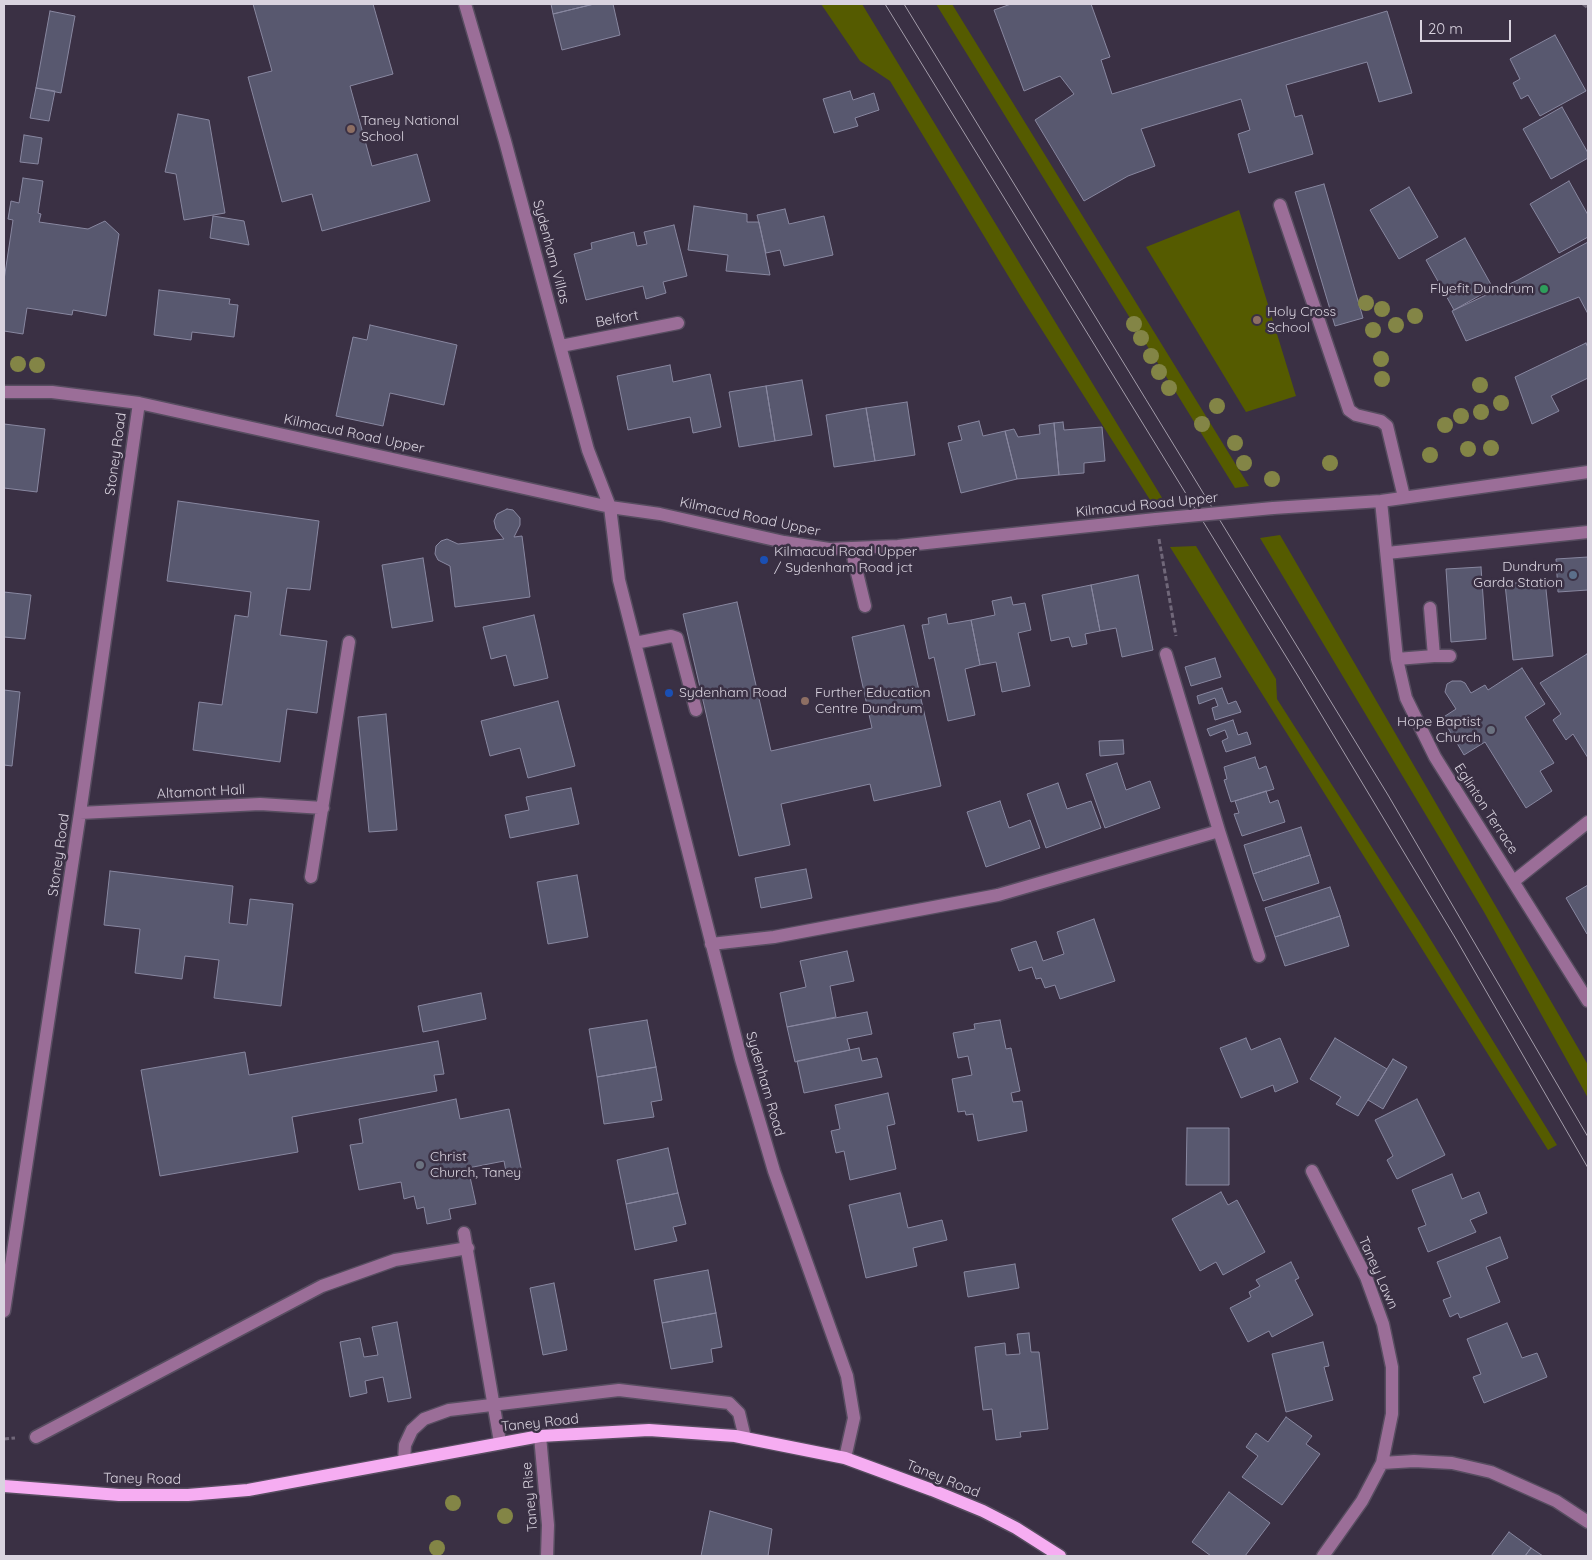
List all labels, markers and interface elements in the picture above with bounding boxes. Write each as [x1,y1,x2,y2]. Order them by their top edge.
scale bar [1422,10,1513,42]
text: 20 m [1428,19,1463,38]
place label: Taney National School [361,113,459,146]
marker: Taney National School [345,123,357,135]
street label: Sydenham Villas [529,198,573,306]
place label: Flyefit Dundrum [1430,281,1534,297]
marker: Flyefit Dundrum [1538,283,1550,295]
place label: Holy Cross School [1267,304,1336,336]
street label: Belfort [594,307,640,331]
marker: Holy Cross School [1251,314,1263,326]
street label: Kilmacud Road Upper [282,411,426,457]
street label: Stoney Road [102,412,130,496]
street label: Kilmacud Road Upper [1075,489,1219,521]
street label: Kilmacud Road Upper [678,494,822,540]
place label: Kilmacud Road Upper / Sydenham Road jct [774,544,917,576]
marker: Kilmacud Road Upper / Sydenham Road jct [758,554,770,566]
place label: Dundrum Garda Station [1473,559,1563,592]
marker: Dundrum Garda Station [1567,569,1579,581]
place label: Sydenham Road [679,685,787,701]
place label: Further Education Centre Dundrum [815,685,930,718]
marker: Sydenham Road [663,687,675,699]
marker: Further Education Centre Dundrum [799,695,811,707]
place label: Hope Baptist Church [1397,714,1481,746]
marker: Hope Baptist Church [1485,724,1497,736]
street label: Eglinton Terrace [1450,760,1522,858]
street label: Altamont Hall [156,781,246,803]
street label: Stoney Road [45,813,73,897]
street label: Sydenham Road [742,1030,788,1138]
place label: Christ Church, Taney [430,1149,521,1182]
marker: Christ Church, Taney [414,1159,426,1171]
street label: Taney Lawn [1355,1234,1401,1312]
street label: Taney Road [500,1411,580,1435]
street label: Taney Road [904,1457,982,1501]
street label: Taney Rise [519,1461,541,1533]
street label: Taney Road [103,1470,181,1488]

